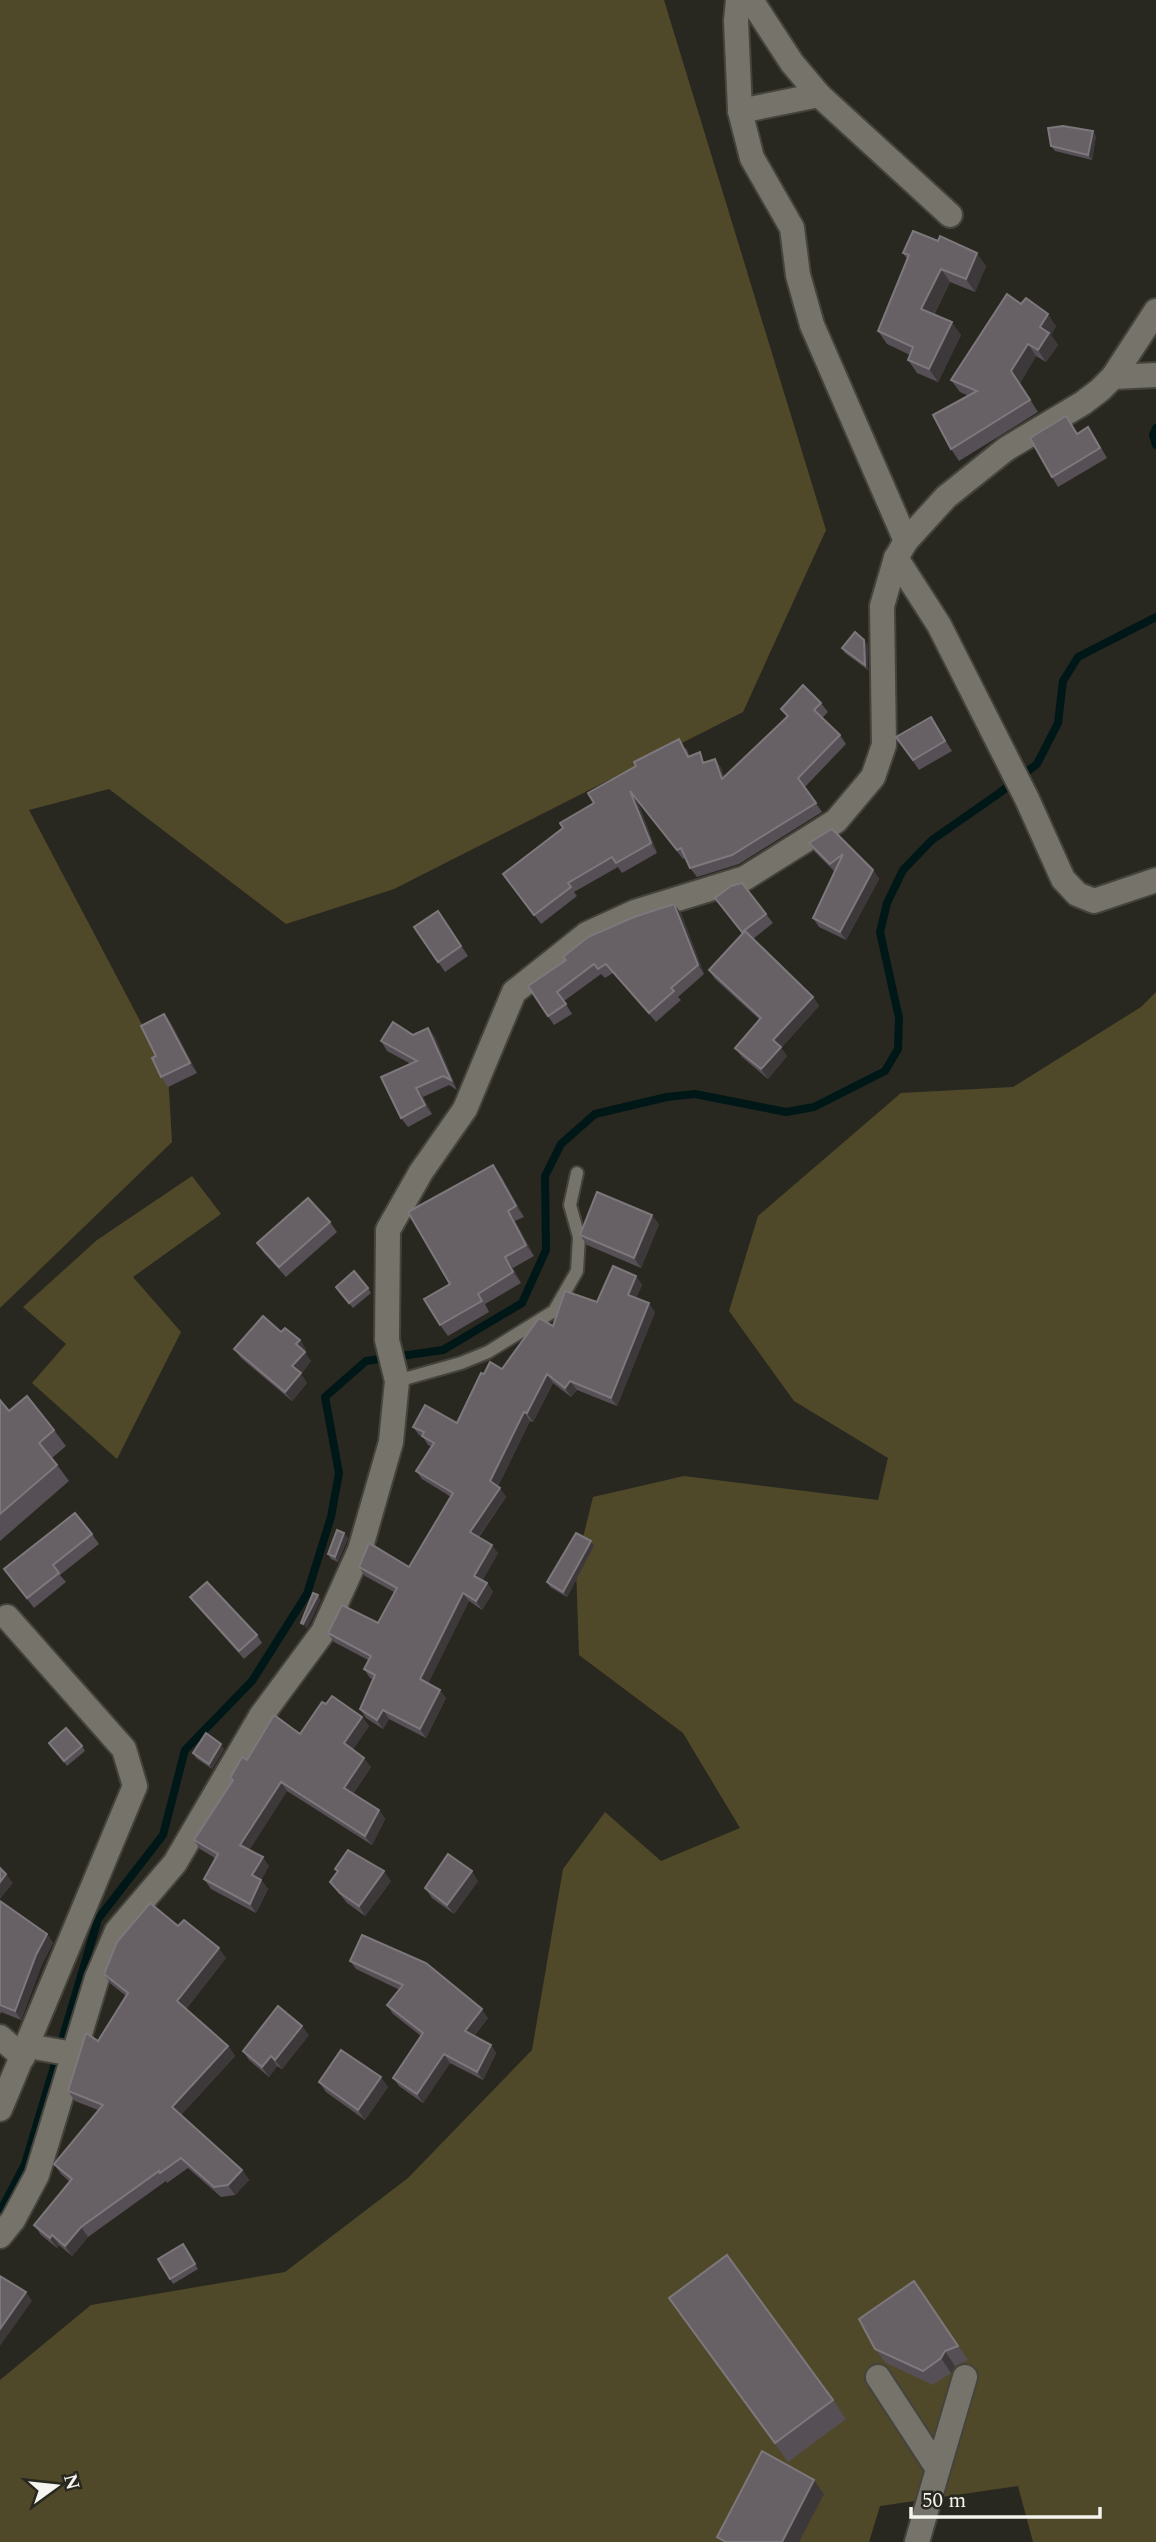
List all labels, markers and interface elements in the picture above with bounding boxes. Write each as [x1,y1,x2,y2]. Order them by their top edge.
north arrow [21,2451,91,2521]
text: N [55,2471,87,2493]
scale bar [911,2476,1100,2520]
text: 50 m [922,2485,966,2517]

